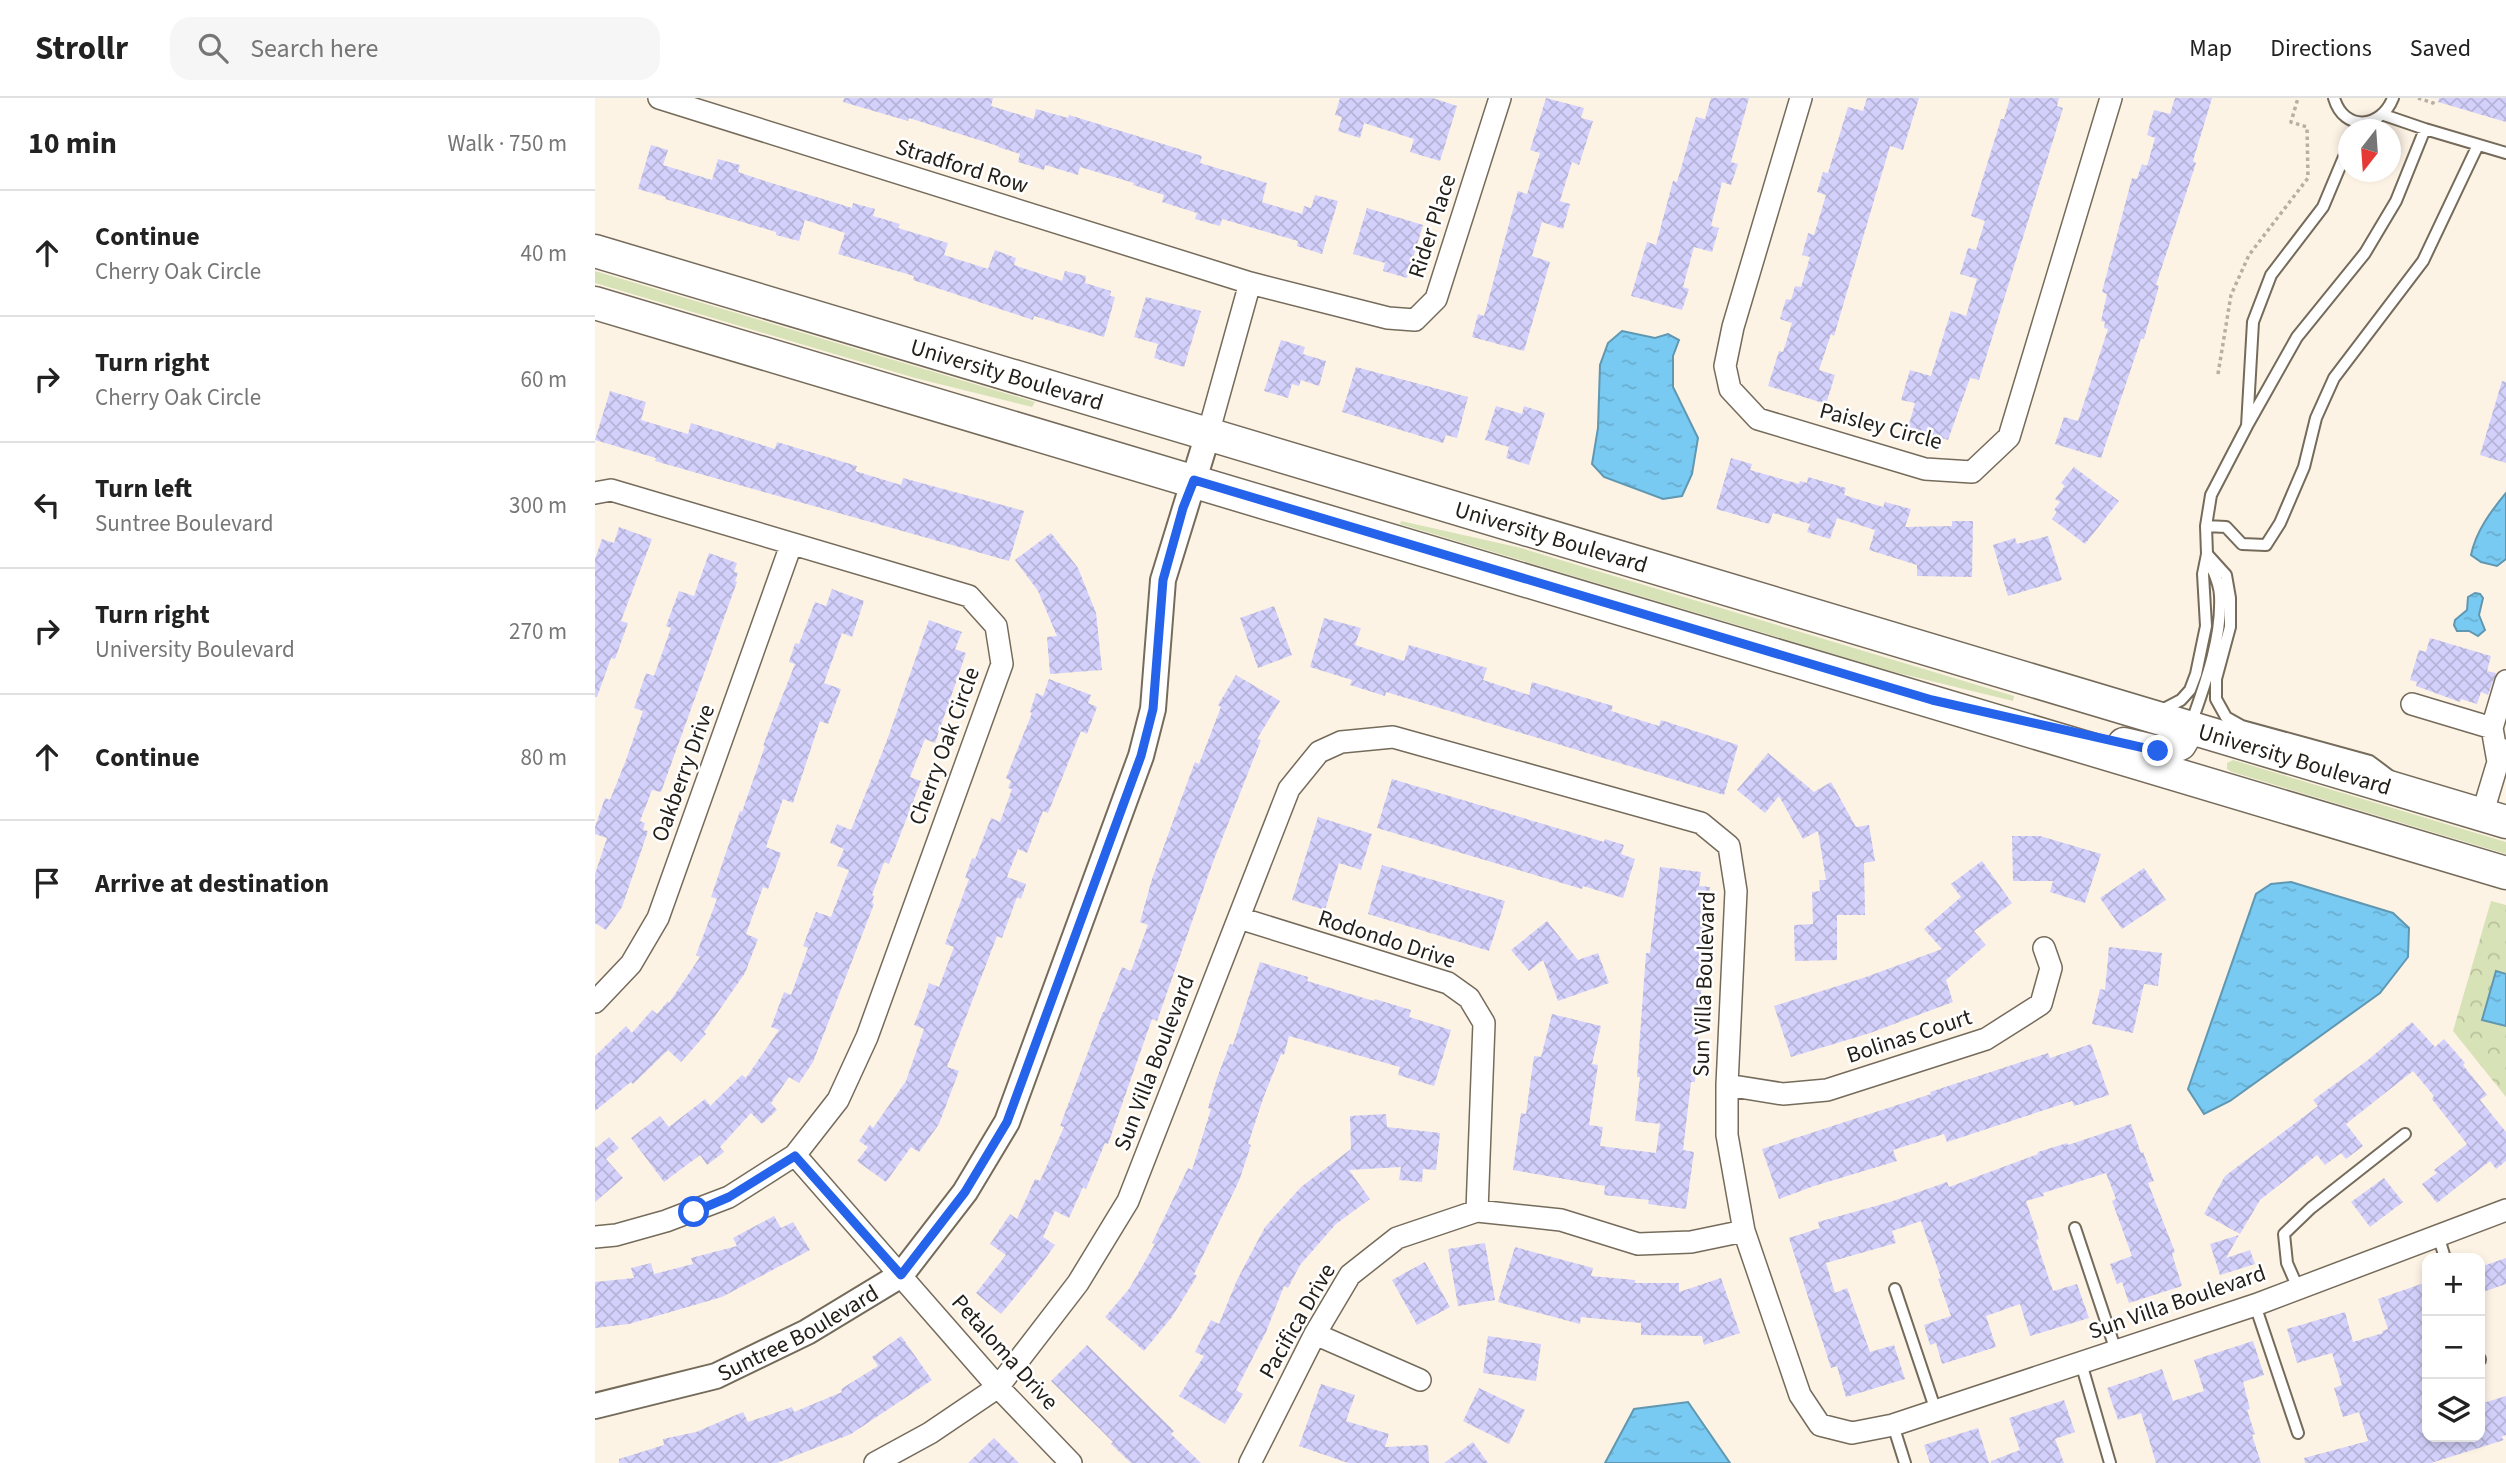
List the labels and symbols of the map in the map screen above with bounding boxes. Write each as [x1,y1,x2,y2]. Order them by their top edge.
north arrow [2338,119,2401,182]
street label: Stradford Row [892,130,1032,202]
street label: Rider Place [1400,170,1464,282]
street label: University Boulevard [907,330,1107,419]
street label: Paisley Circle [1816,394,1946,458]
street label: University Boulevard [1451,492,1652,581]
street label: Cherry Oak Circle [900,662,988,830]
street label: Oakberry Drive [643,700,723,846]
street label: University Boulevard [2194,714,2395,803]
route end [2142,735,2173,766]
street label: Sun Villa Boulevard [1684,891,1724,1077]
street label: Rodondo Drive [1314,901,1460,977]
street label: Sun Villa Boulevard [1105,970,1203,1156]
street label: Bolinas Court [1842,1000,1976,1072]
route start [678,1196,709,1227]
street label: Sun Villa Boulevard [2084,1256,2270,1348]
street label: Pacifica Drive [1251,1257,1343,1385]
street label: Suntree Boulevard [711,1276,884,1390]
street label: Petaloma Drive [944,1287,1066,1417]

